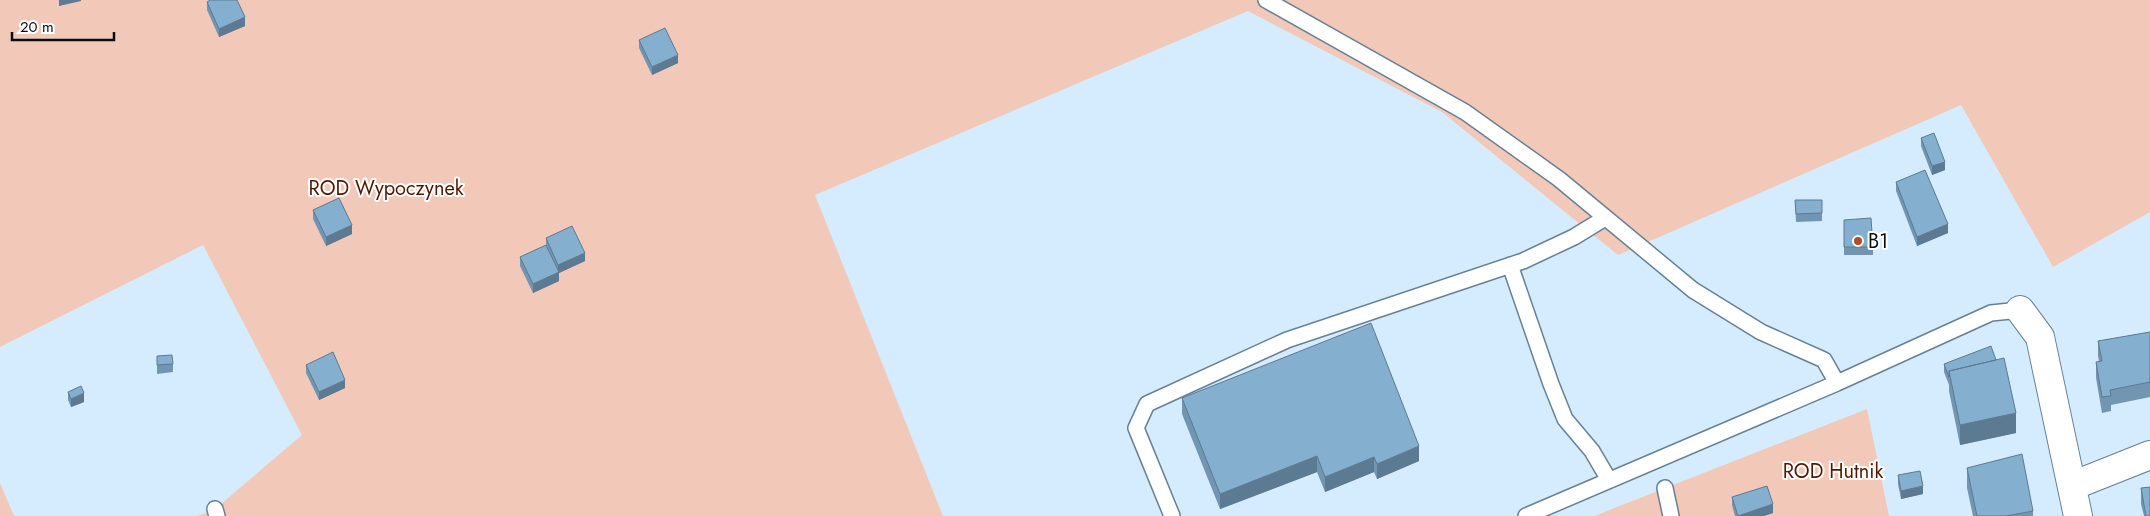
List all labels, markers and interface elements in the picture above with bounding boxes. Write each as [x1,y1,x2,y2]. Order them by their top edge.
scale bar [12,10,115,42]
text: 20 m [20,16,54,38]
park label: ROD Wypoczynek [309,174,464,203]
place label: B1 [1868,227,1888,256]
marker: B1 [1852,235,1864,247]
park label: ROD Hutnik [1783,457,1884,486]

